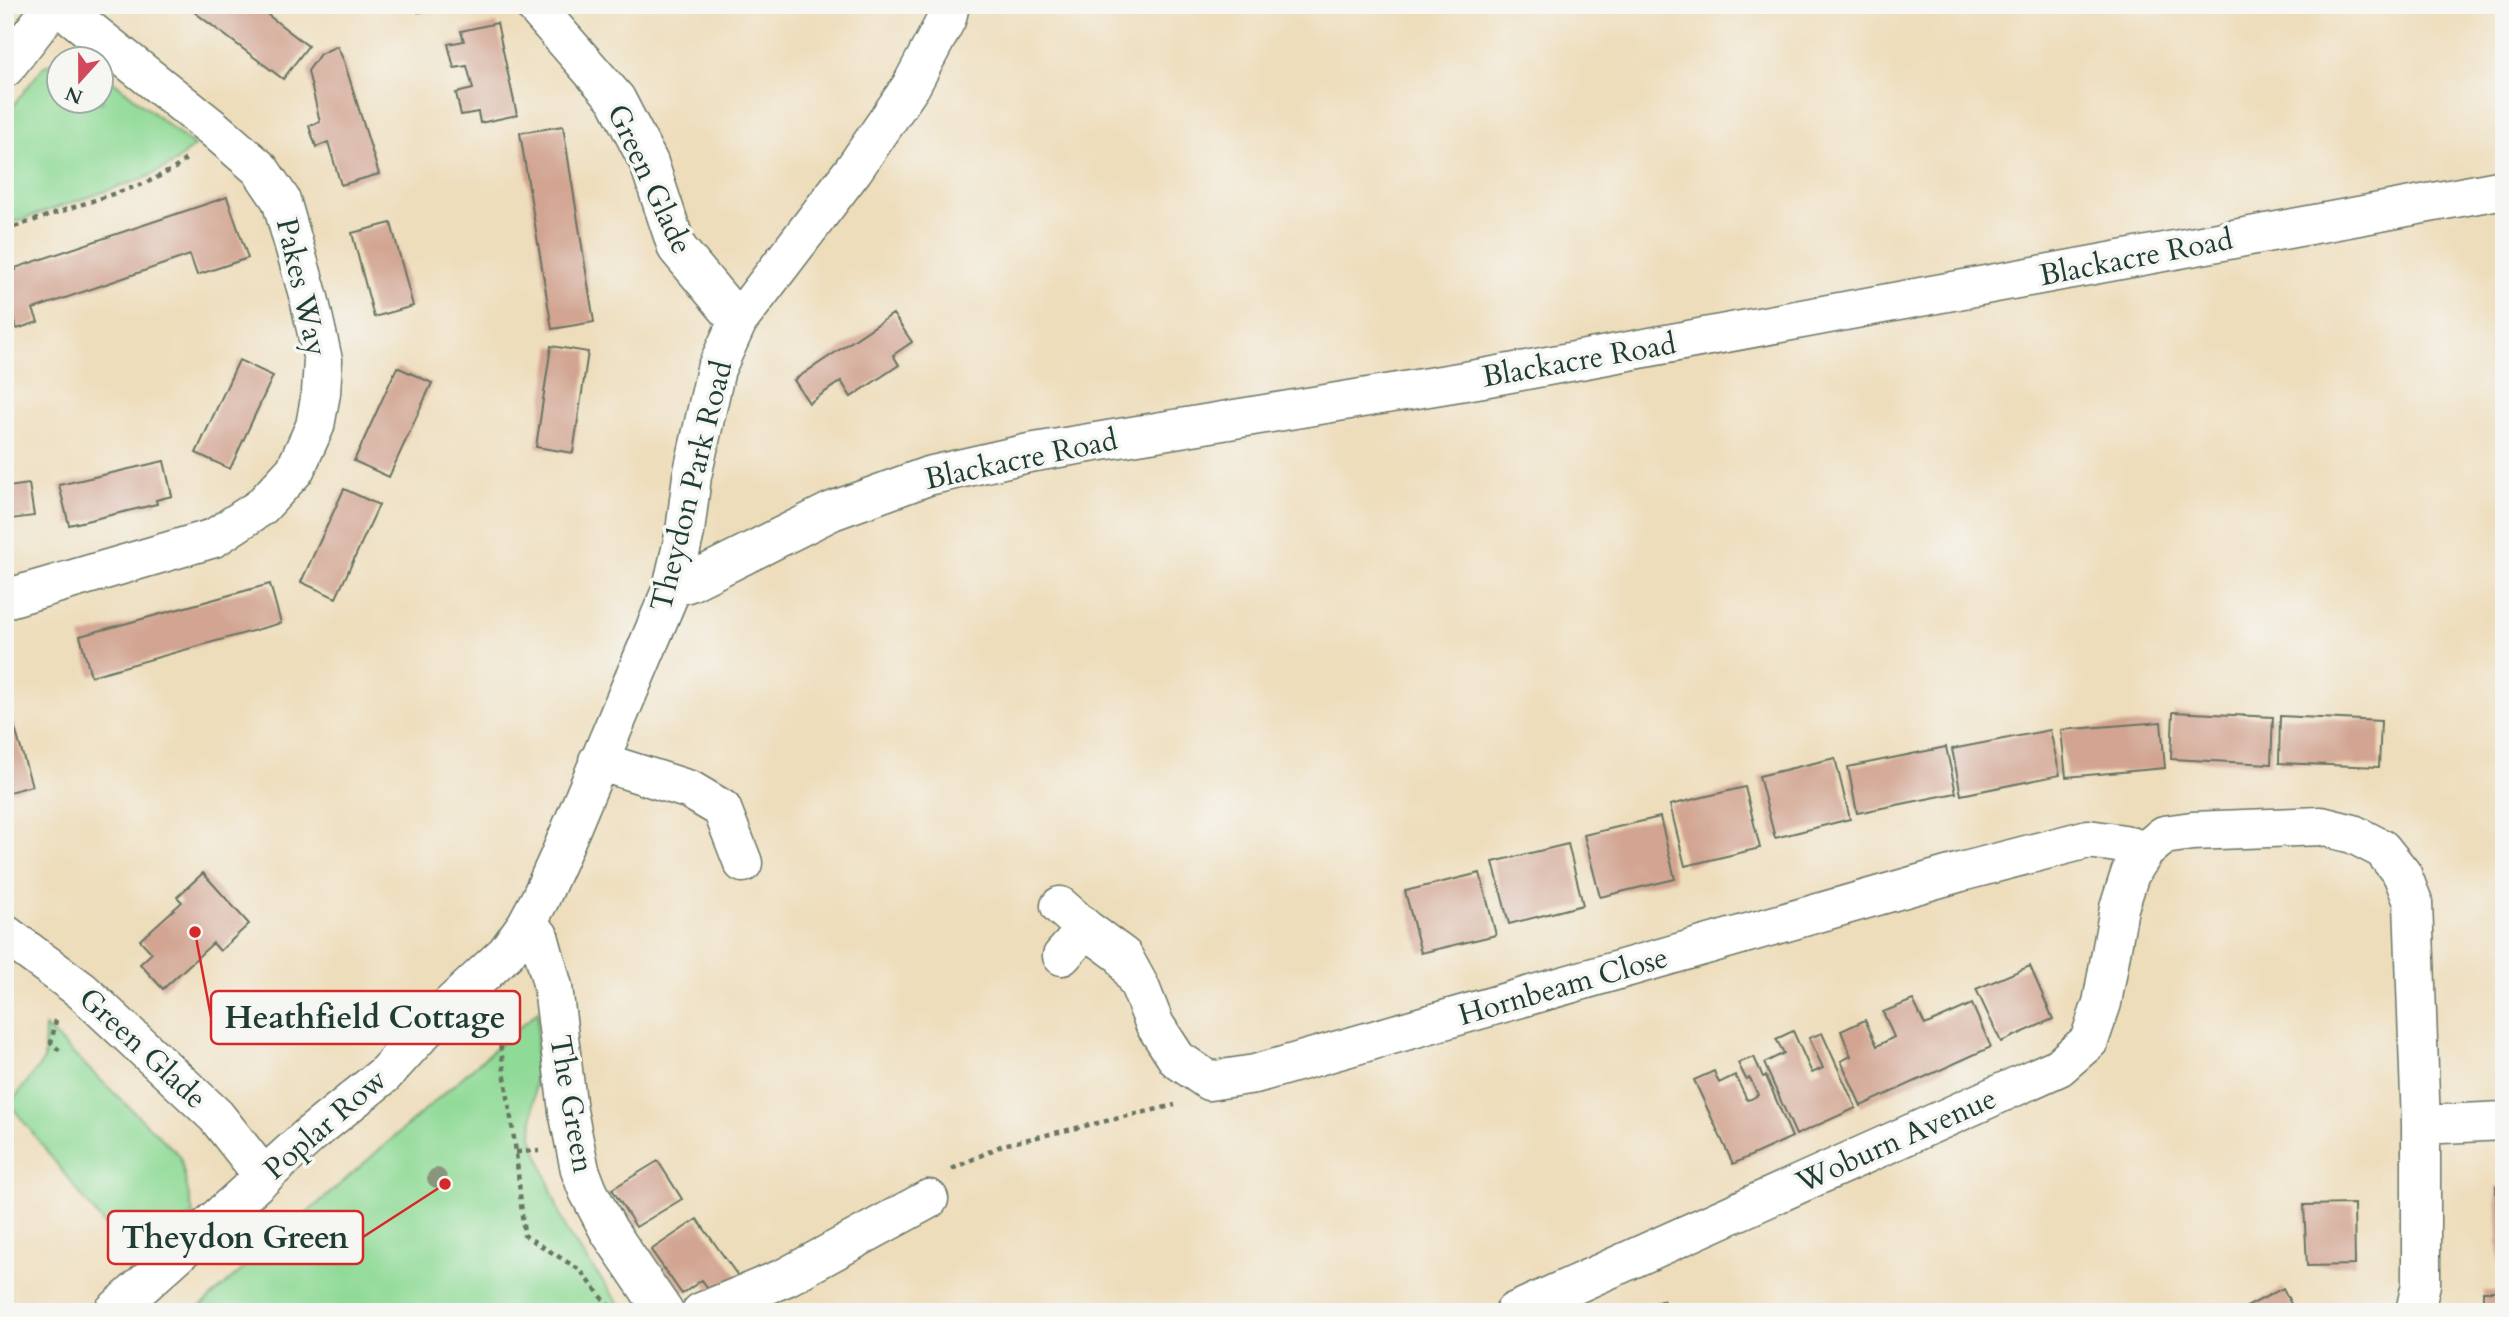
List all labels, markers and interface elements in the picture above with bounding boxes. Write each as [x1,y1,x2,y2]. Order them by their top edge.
north arrow [46,46,116,116]
text: N [61,80,87,110]
street label: Green Glade [597,98,702,261]
street label: Pakes Way [266,214,337,360]
street label: Blackacre Road [2036,219,2236,296]
street label: Blackacre Road [1479,323,1679,398]
street label: Theydon Park Road [641,356,742,616]
street label: Blackacre Road [921,419,1121,500]
street label: Hornbeam Close [1454,937,1673,1036]
street label: Green Glade [70,978,216,1118]
callout: Heathfield Cottage [211,991,520,1044]
text: Heathfield Cottage [224,996,506,1040]
street label: The Green [539,1032,604,1176]
street label: Poplar Row [255,1060,396,1189]
street label: Woburn Avenue [1789,1078,2003,1203]
callout: Theydon Green [108,1211,363,1264]
text: Theydon Green [121,1216,349,1260]

